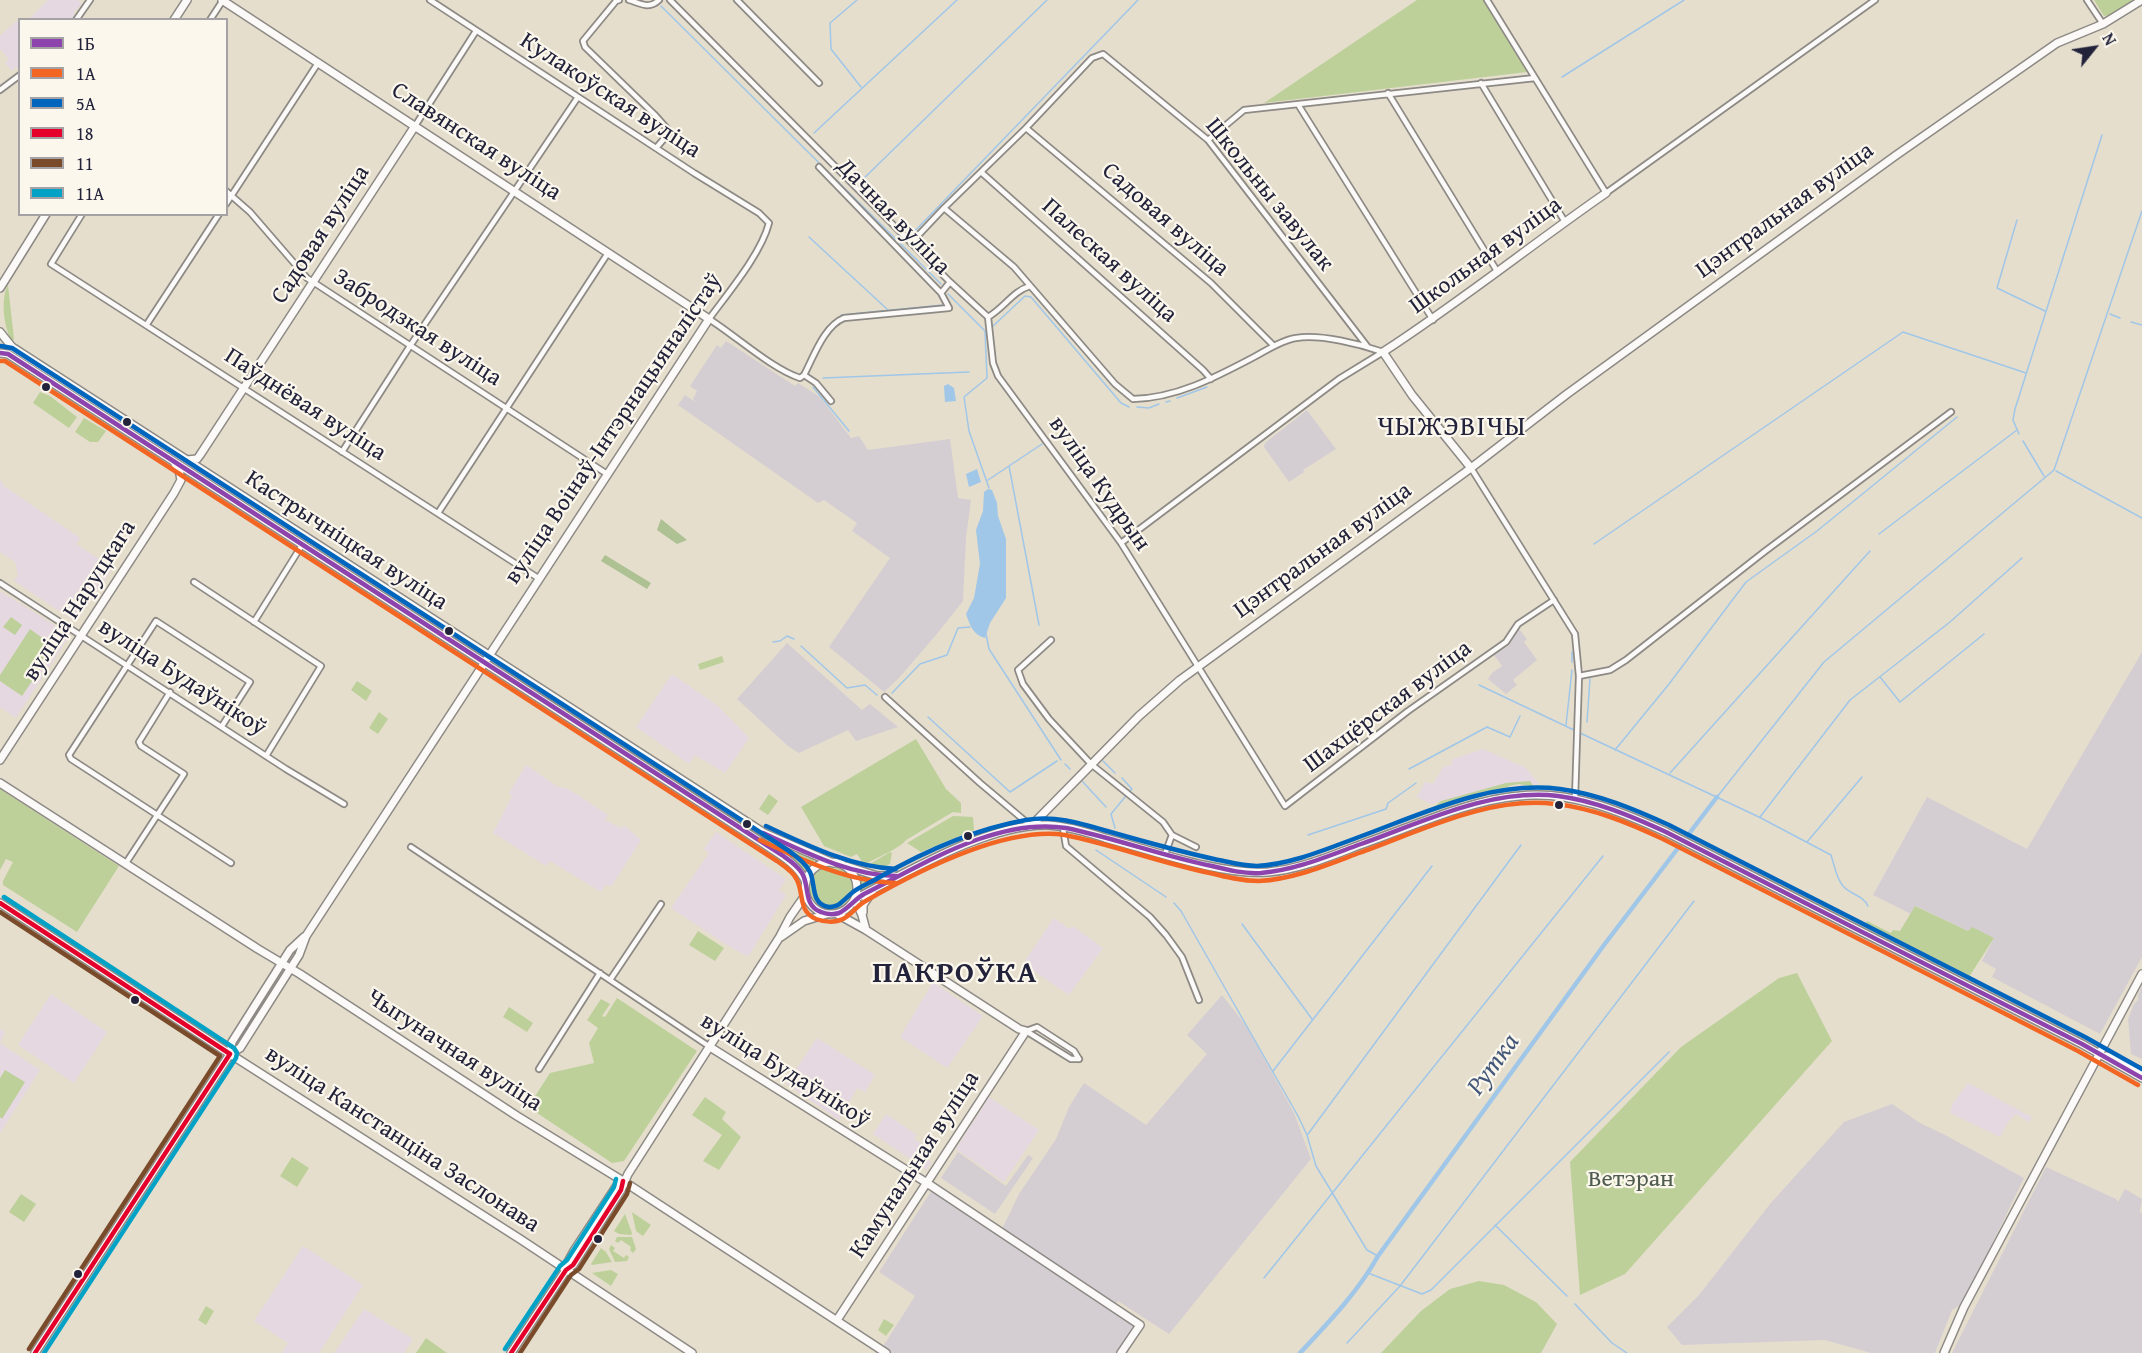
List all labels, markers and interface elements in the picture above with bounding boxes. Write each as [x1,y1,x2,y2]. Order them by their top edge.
legend [18,18,228,216]
north arrow [2064,18,2124,78]
street label: Кулакоўская вуліца [514,27,706,165]
text: N [2097,28,2123,50]
text: 1Б [76,30,95,57]
text: 1А [76,60,96,87]
street label: Славянская вуліца [386,76,566,208]
text: 5А [76,90,96,117]
street label: Школьны завулак [1199,113,1339,277]
text: 18 [76,120,93,147]
street label: Цэнтральная вуліца [1690,137,1880,285]
text: 11 [76,150,93,177]
street label: Дачная вуліца [830,153,956,281]
street label: Садовая вуліца [1095,157,1235,283]
street label: Садовая вуліца [266,160,376,310]
text: 11А [76,180,104,207]
street label: Школьная вуліца [1404,191,1568,321]
street label: Палеская вуліца [1035,193,1183,329]
street label: Забродзкая вуліца [327,263,507,393]
street label: вуліца Воінаў-Інтэрнацыяналістаў [499,268,729,590]
street label: Паўднёвая вуліца [219,342,391,468]
unlabelled marker [40,381,52,393]
street label: вуліца Кудрын [1042,411,1156,557]
district label: ЧЫЖЭВІЧЫ [1377,412,1527,444]
unlabelled marker [121,416,133,428]
street label: Кастрычніцкая вуліца [239,465,453,617]
street label: Цэнтральная вуліца [1228,477,1418,625]
street label: вуліца Наруцкага [17,515,143,687]
street label: вуліца Будаўнікоў [93,613,271,743]
unlabelled marker [443,625,455,637]
street label: Шахцёрская вуліца [1298,635,1478,779]
unlabelled marker [1553,799,1565,811]
unlabelled marker [741,818,753,830]
unlabelled marker [962,830,974,842]
district label: ПАКРОЎКА [872,956,1038,992]
street label: Чыгуначная вуліца [361,983,547,1119]
unlabelled marker [129,994,141,1006]
street label: вуліца Будаўнікоў [695,1007,875,1135]
water label: Рутка [1461,1028,1527,1102]
street label: вуліца Канстанціна Заслонава [259,1040,545,1240]
street label: Камунальная вуліца [844,1066,986,1264]
park label: Ветэран [1588,1166,1674,1194]
unlabelled marker [592,1233,604,1245]
unlabelled marker [72,1268,84,1280]

